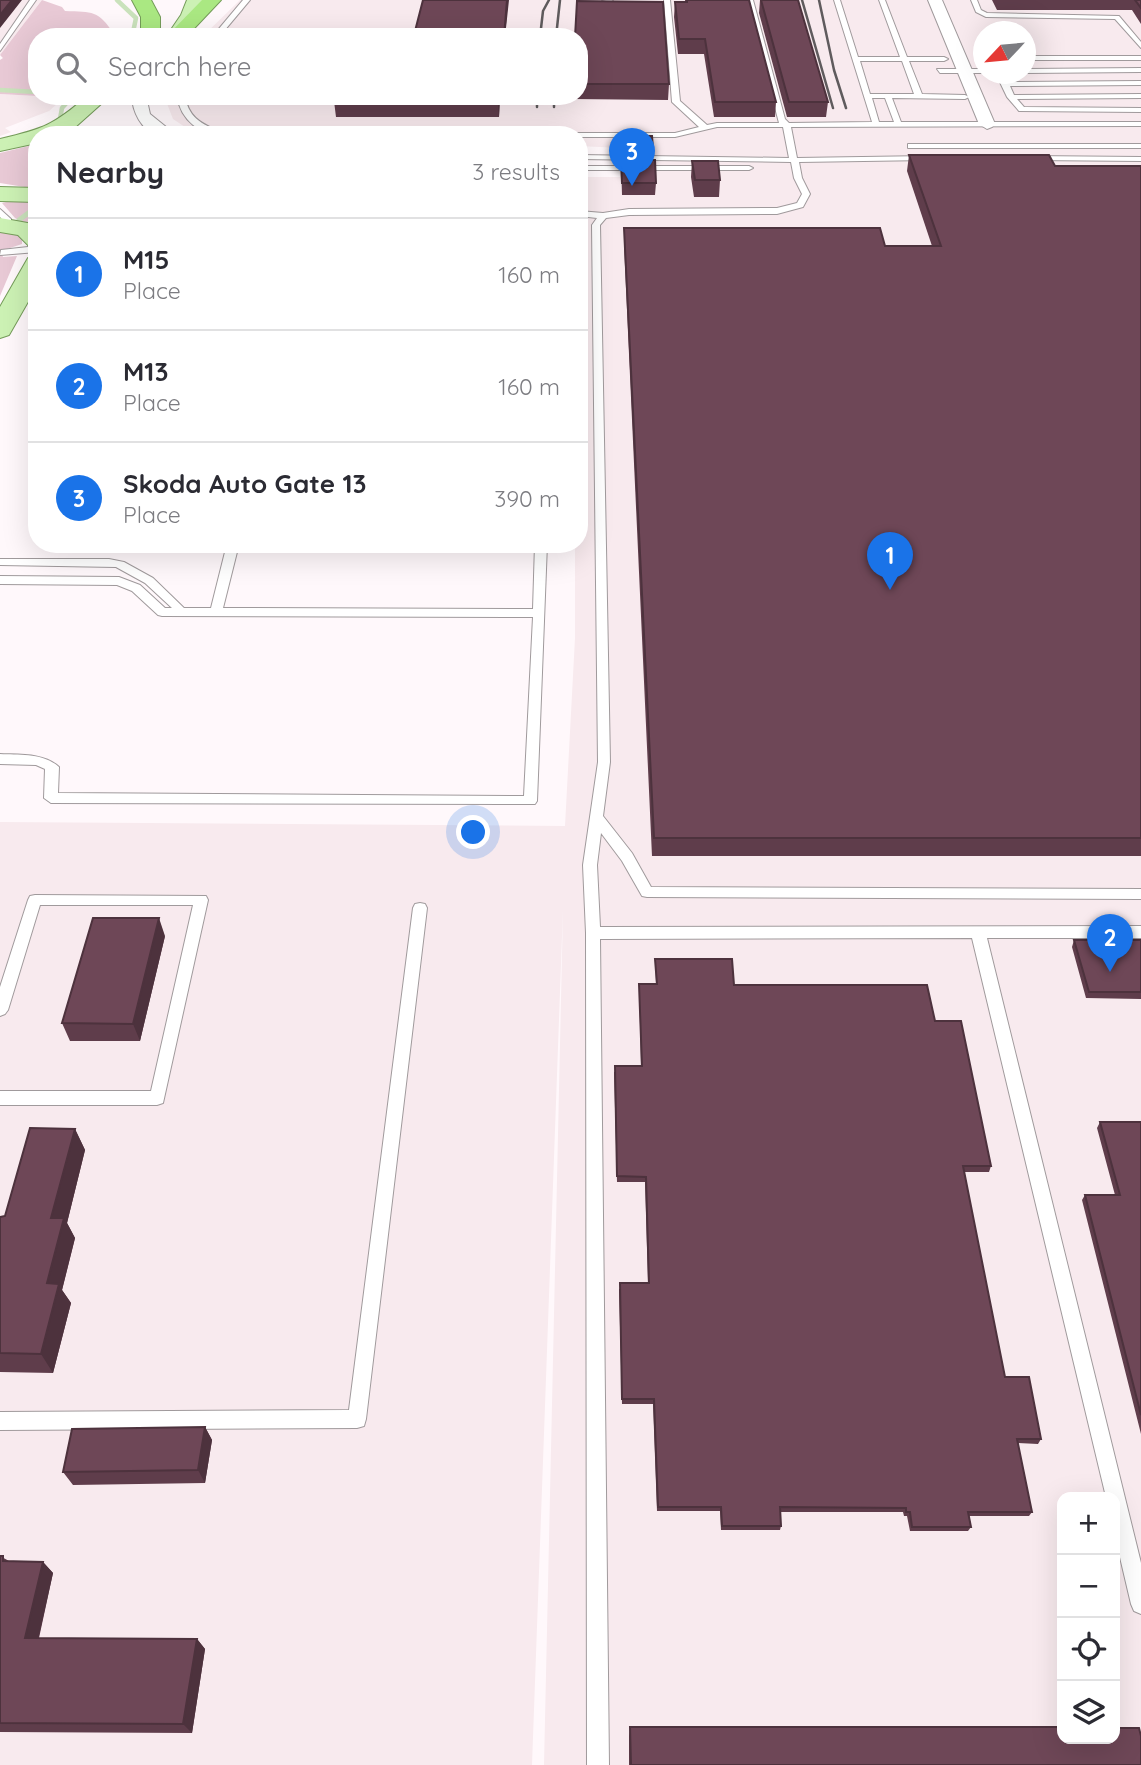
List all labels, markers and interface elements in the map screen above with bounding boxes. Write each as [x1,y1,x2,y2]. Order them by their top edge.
north arrow [973,21,1036,84]
search box [28,28,588,105]
icon: search [52,48,90,86]
text: Search here [108,50,252,83]
pin: 3 [609,128,655,186]
text: Nearby [56,153,164,191]
text: 3 results [472,157,560,186]
text: M15 [123,243,169,276]
text: 1 [75,260,83,289]
text: 160 m [498,260,560,289]
text: Place [123,276,181,305]
text: M13 [123,355,168,388]
text: 2 [72,372,86,401]
text: 160 m [498,372,560,401]
text: Place [123,388,181,417]
text: Skoda Auto Gate 13 [123,467,367,500]
text: 3 [73,484,85,513]
text: 390 m [494,484,560,513]
text: Place [123,500,181,529]
pin: 1 [867,532,913,590]
your location [456,815,490,849]
pin: 2 [1087,914,1133,972]
map controls [1057,1492,1120,1744]
button: + [1057,1492,1120,1555]
button: − [1057,1555,1120,1618]
button: locate [1057,1618,1120,1681]
button: layers [1057,1681,1120,1744]

